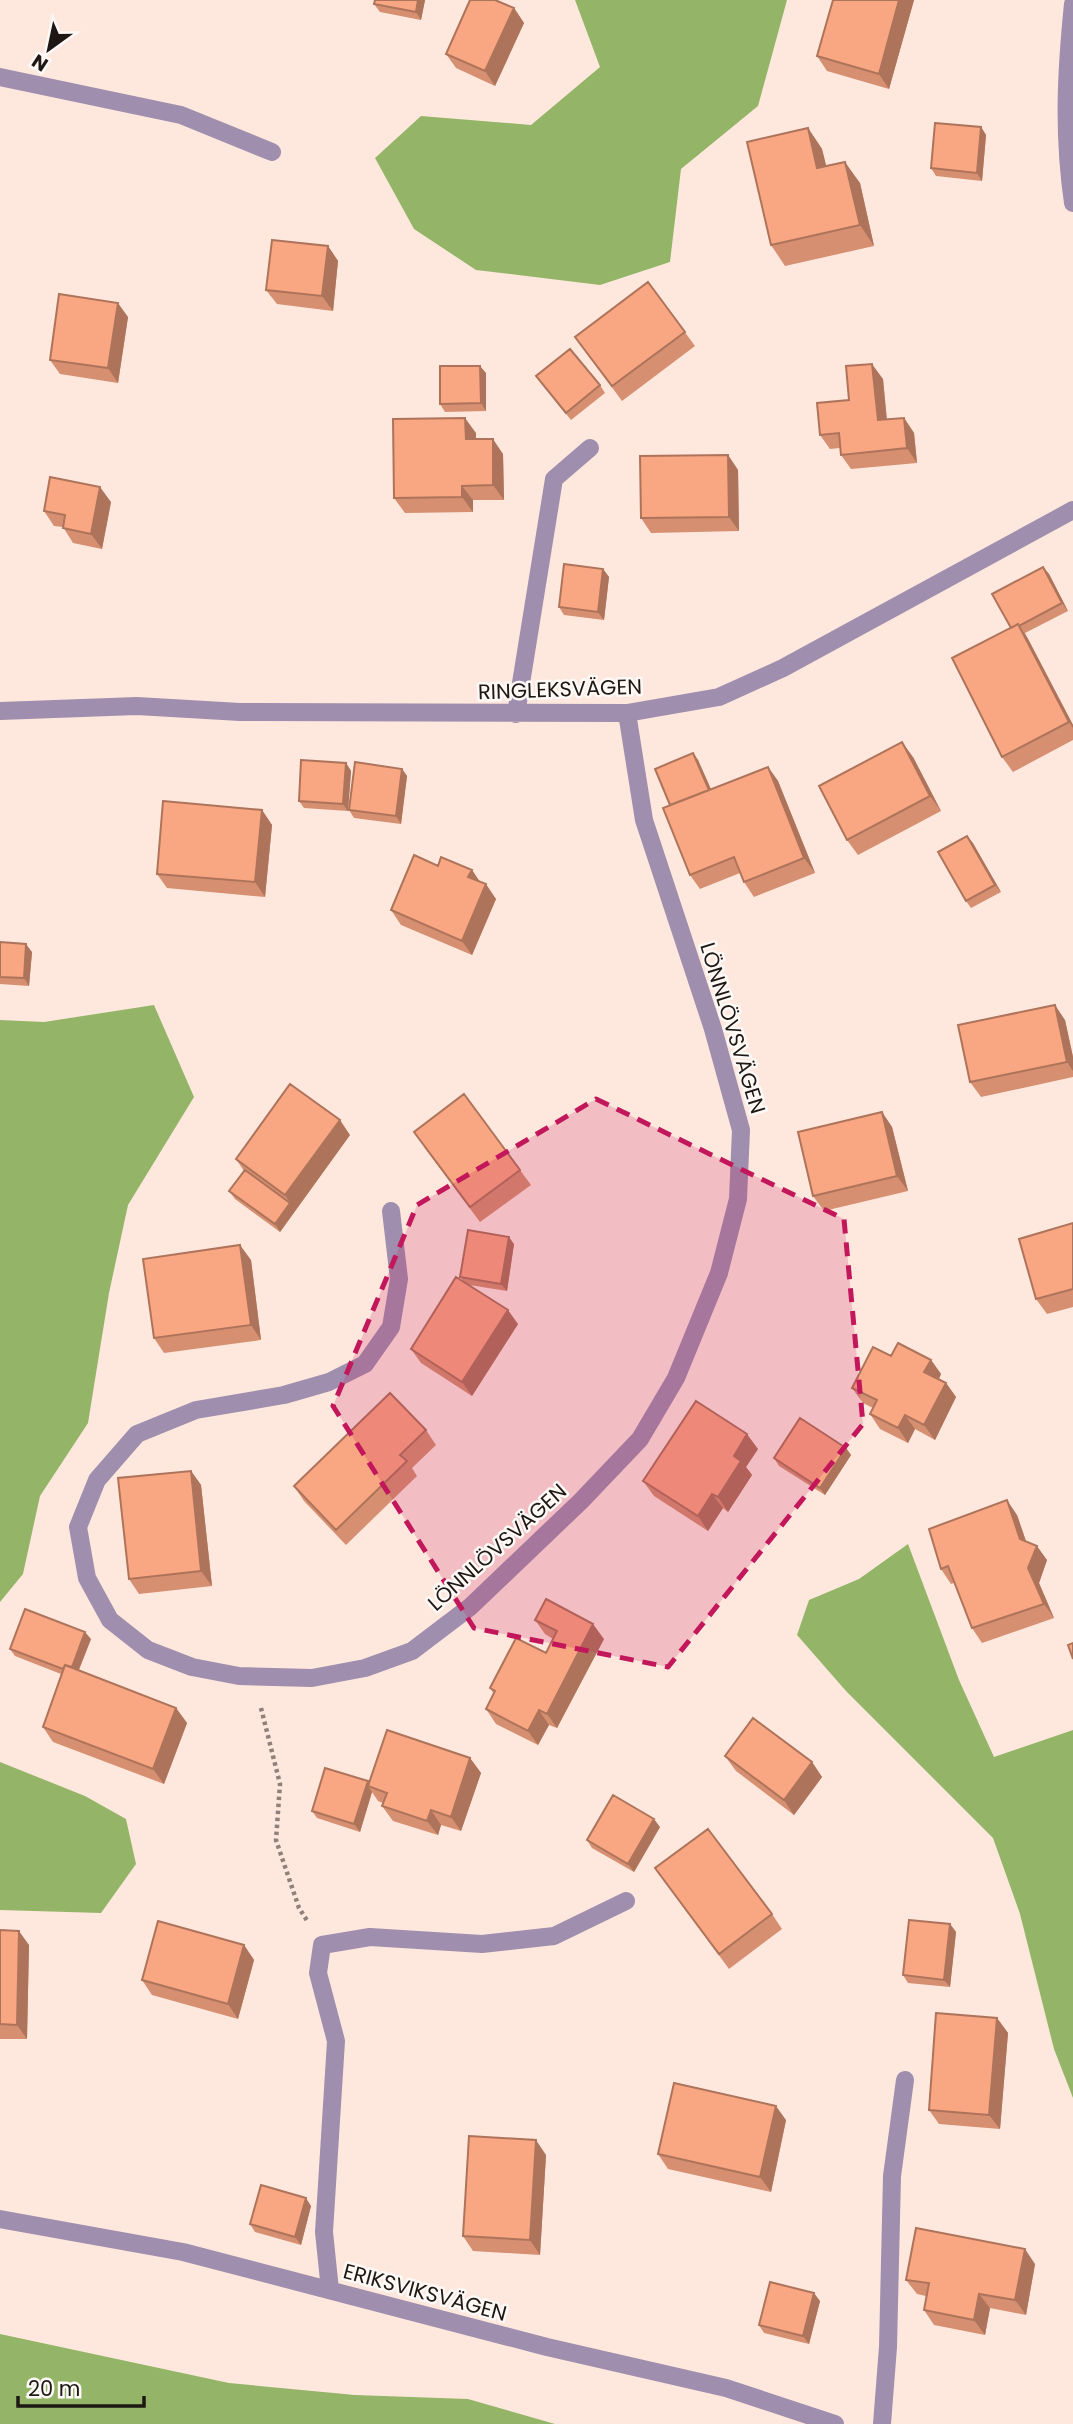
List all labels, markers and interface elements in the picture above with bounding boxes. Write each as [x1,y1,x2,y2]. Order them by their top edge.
north arrow [14,14,84,84]
text: N [27,48,53,78]
street label: RINGLEKSVÄGEN [478,672,642,706]
street label: LÖNNLÖVSVÄGEN [693,939,773,1117]
street label: LÖNNLÖVSVÄGEN [421,1477,573,1617]
street label: ERIKSVIKSVÄGEN [340,2256,510,2328]
scale bar [18,2364,144,2408]
text: 20 m [28,2374,81,2403]

